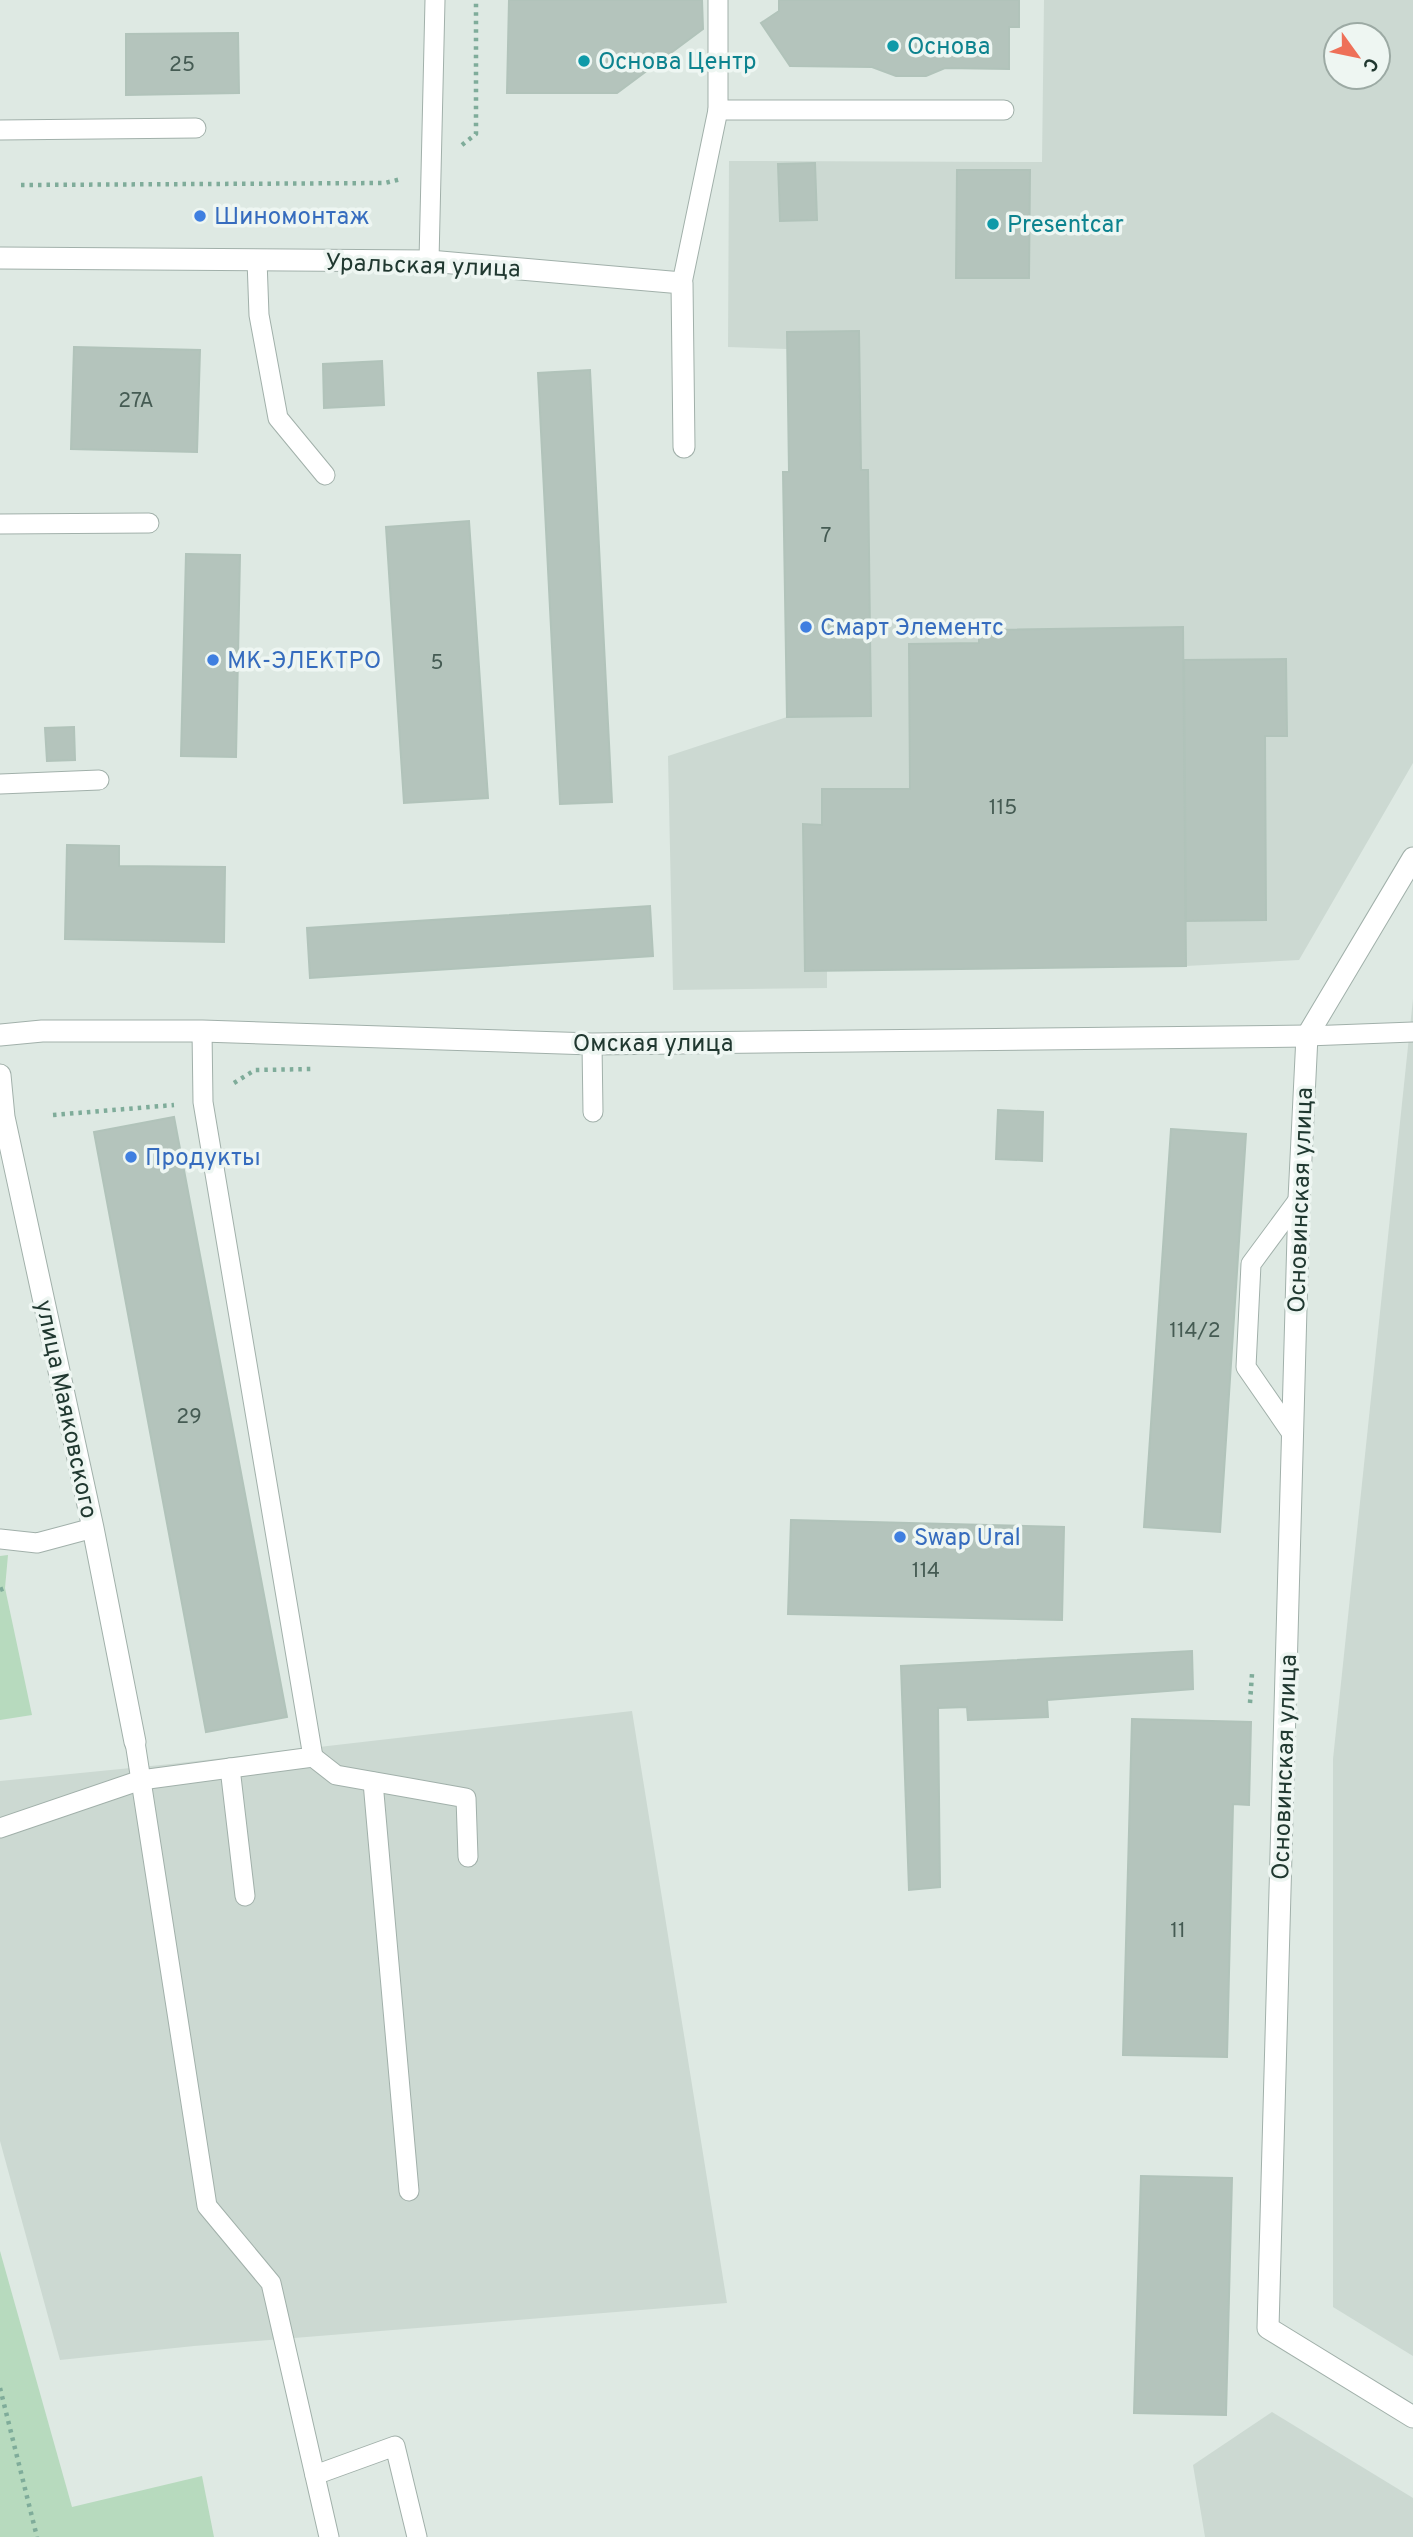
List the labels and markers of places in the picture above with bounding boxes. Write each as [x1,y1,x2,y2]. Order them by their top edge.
place label: Основа [907,33,990,63]
marker: Основа [885,38,901,54]
place label: Основа Центр [598,48,756,78]
marker: Основа Центр [576,53,592,69]
place label: Шиномонтаж [214,203,370,233]
marker: Шиномонтаж [192,208,208,224]
place label: Presentcar [1007,211,1124,241]
marker: Presentcar [985,216,1001,232]
place label: Смарт Элементс [820,614,1004,644]
marker: Смарт Элементс [798,619,814,635]
place label: МК-ЭЛЕКТРО [227,647,381,677]
marker: МК-ЭЛЕКТРО [205,652,221,668]
place label: Продукты [145,1144,261,1174]
marker: Продукты [123,1149,139,1165]
place label: Swap Ural [914,1524,1021,1554]
marker: Swap Ural [892,1529,908,1545]

